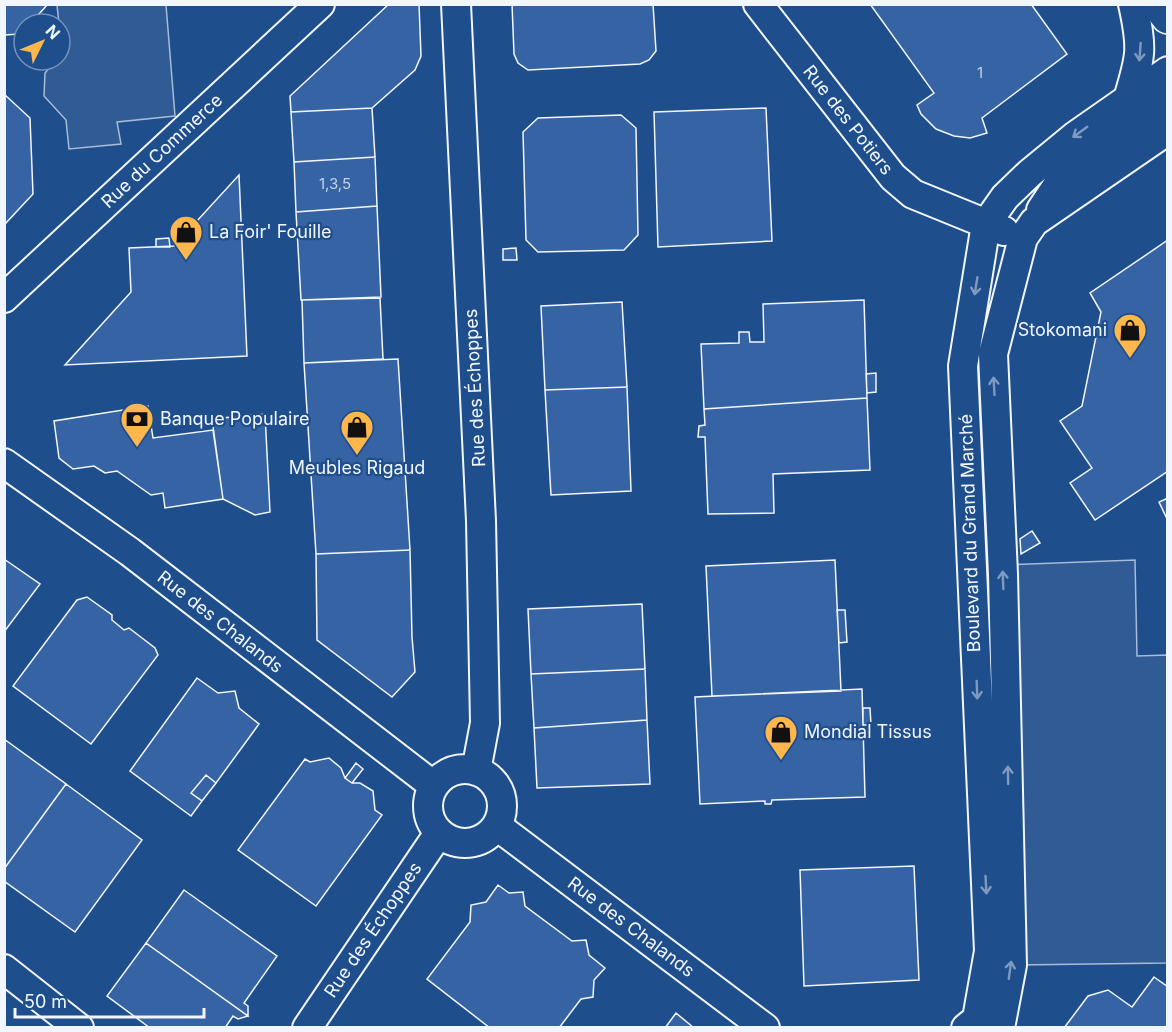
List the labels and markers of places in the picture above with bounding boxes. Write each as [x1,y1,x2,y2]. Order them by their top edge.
shop icon: La Foir' Fouille [168,214,204,261]
place label: La Foir' Fouille [209,221,332,242]
shop icon: Stokomani [1112,312,1148,359]
place label: Stokomani [1018,319,1107,340]
bank icon: Banque Populaire [119,401,155,448]
place label: Banque Populaire [160,408,309,429]
shop icon: Meubles Rigaud [339,409,375,456]
place label: Meubles Rigaud [289,457,425,478]
shop icon: Mondial Tissus [763,714,799,761]
place label: Mondial Tissus [804,721,932,742]

